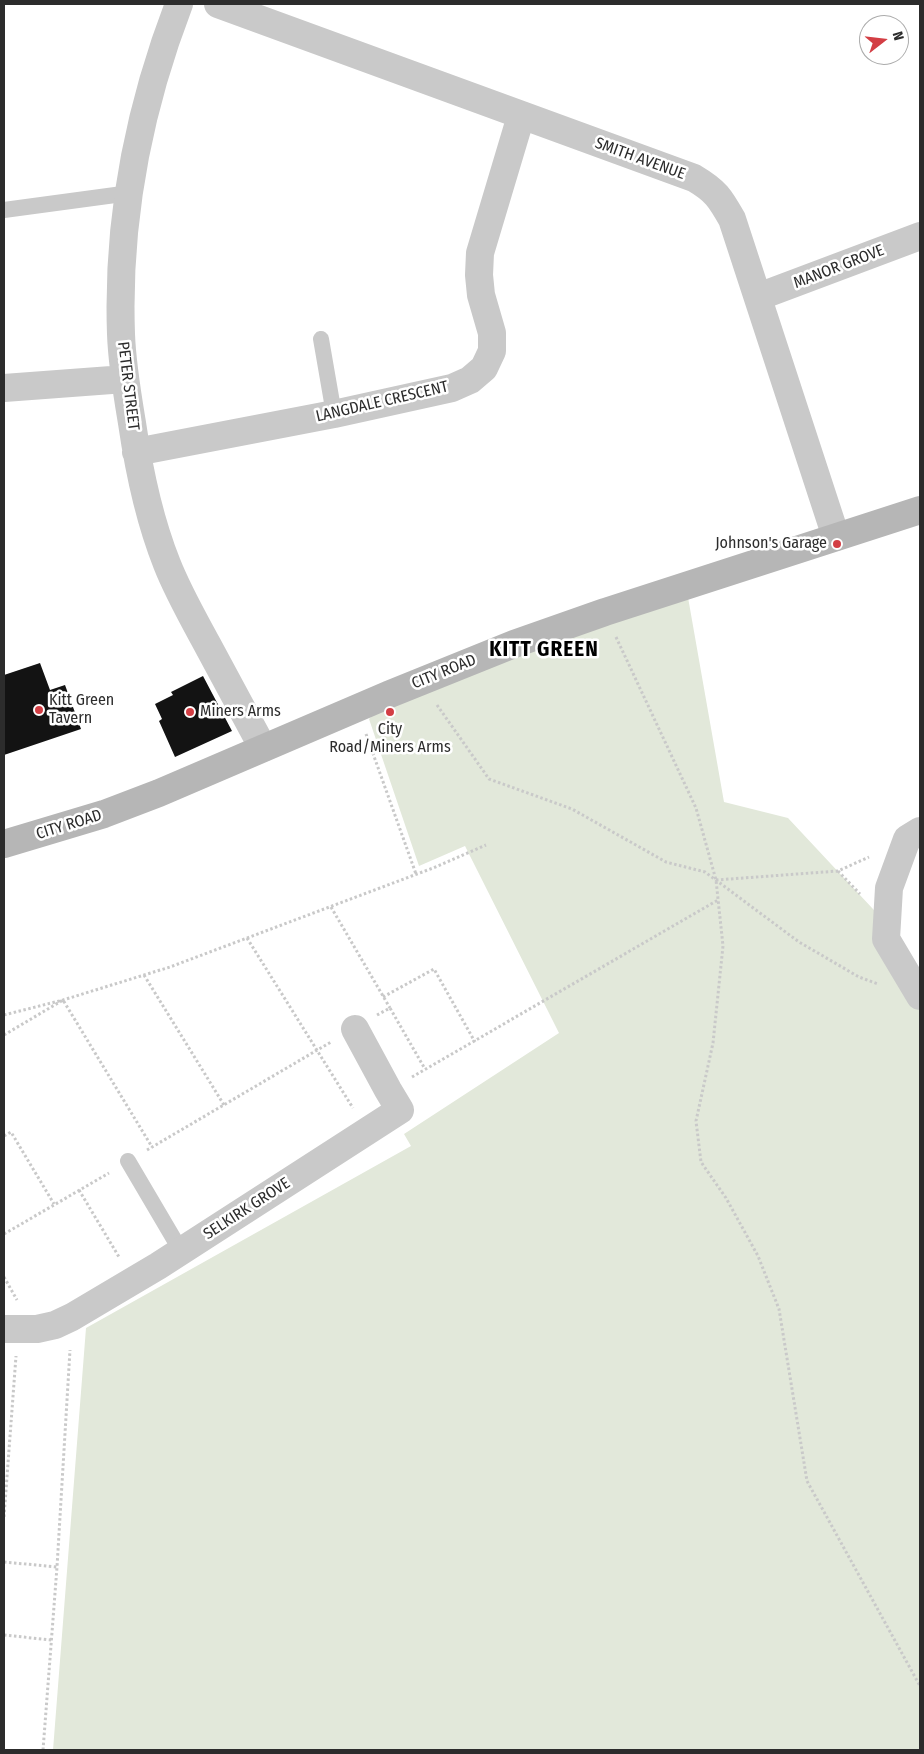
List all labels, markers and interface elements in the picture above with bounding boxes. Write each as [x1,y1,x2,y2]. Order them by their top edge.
north arrow [859,15,909,65]
text: N [889,30,907,42]
street label: SMITH AVENUE [592,134,688,184]
street label: MANOR GROVE [791,241,887,293]
street label: PETER STREET [113,340,143,432]
street label: LANGDALE CRESCENT [314,377,450,427]
place label: Johnson's Garage [715,534,827,554]
marker: Johnson's Garage [831,538,843,550]
district label: KITT GREEN [488,637,600,663]
street label: CITY ROAD [409,650,479,694]
place label: Kitt Green Tavern [49,691,114,729]
place label: Miners Arms [200,702,281,722]
marker: Kitt Green Tavern [33,704,45,716]
marker: Miners Arms [184,706,196,718]
marker: City Road/Miners Arms [384,706,396,718]
place label: City Road/Miners Arms [329,720,451,758]
street label: CITY ROAD [34,806,104,844]
street label: SELKIRK GROVE [200,1174,294,1244]

